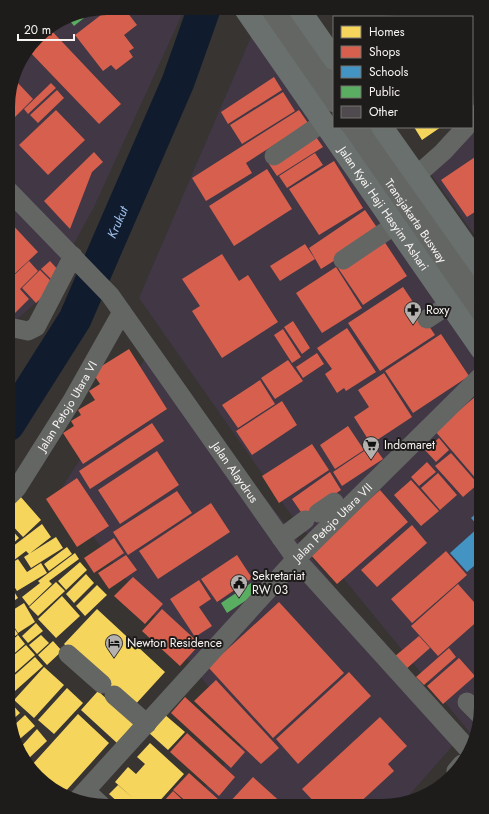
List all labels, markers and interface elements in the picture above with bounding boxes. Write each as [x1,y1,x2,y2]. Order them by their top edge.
scale bar [18,16,74,42]
legend [333,16,473,128]
text: 20 m [24,21,51,39]
text: Homes [369,23,405,41]
text: Shops [369,43,400,61]
text: Schools [369,63,408,81]
text: Public [369,83,400,101]
text: Other [369,103,399,121]
street label: Jalan Kyai Haji Hasyim Ashari [333,141,433,275]
street label: Transjakarta Busway [380,175,451,267]
water label: Krukut [102,202,133,241]
pharmacy icon: Roxy [403,300,423,325]
place label: Roxy [426,301,450,319]
street label: Jalan Petojo Utara VI [32,358,102,456]
supermarket icon: Indomaret [361,435,381,460]
place label: Indomaret [384,436,435,454]
street label: Jalan Alaydrus [206,437,263,507]
street label: Jalan Petojo Utara VII [287,479,377,568]
place label: Sekretariat RW 03 [252,567,305,599]
public building icon: Sekretariat RW 03 [229,573,249,598]
hotel icon: Newton Residence [104,633,124,658]
place label: Newton Residence [127,634,222,652]

